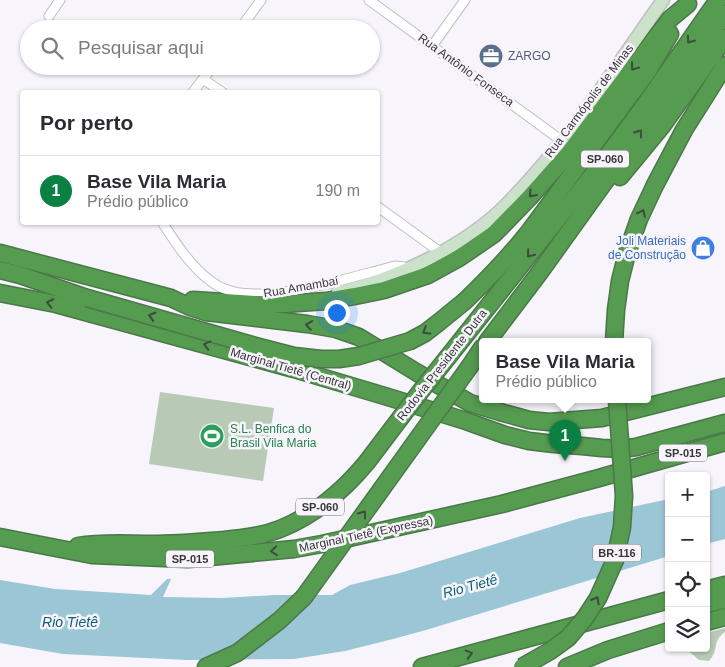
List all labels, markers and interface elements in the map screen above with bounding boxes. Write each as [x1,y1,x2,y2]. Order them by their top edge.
search box [20,20,380,75]
street label: Rua Antônio Fonseca [415,31,517,110]
icon: search [38,34,66,62]
one-way arrow [687,34,696,44]
text: Pesquisar aqui [78,37,204,58]
street label: Rua Carmópolis de Minas [542,42,636,160]
office icon: ZARGO [478,43,504,69]
place label: ZARGO [508,49,551,63]
one-way arrow [631,61,639,70]
text: Por perto [40,111,133,134]
one-way arrow [633,129,642,139]
road number: SP-060 [581,150,629,168]
text: Base Vila Maria [87,171,226,192]
text: 1 [52,182,60,199]
text: 190 m [316,182,360,199]
one-way arrow [529,189,538,198]
text: Prédio público [87,193,188,210]
one-way arrow [636,209,647,218]
place label: Joli Materiais de Construção [608,234,686,262]
shop icon: Joli Materiais de Construção [690,235,716,261]
one-way arrow [527,248,535,257]
street label: Rua Amambaí [262,273,340,300]
one-way arrow [46,298,55,308]
your location [324,300,350,326]
street label: Rodovia Presidente Dutra [394,306,490,423]
one-way arrow [149,312,157,322]
one-way arrow [304,320,313,330]
one-way arrow [423,325,432,334]
popup [479,338,651,403]
one-way arrow [203,341,211,351]
street label: Marginal Tietê (Central) [229,345,353,393]
text: Base Vila Maria [495,351,635,372]
text: Prédio público [495,373,597,390]
pin: 1 [549,420,581,461]
place label: S.L. Benfica do Brasil Vila Maria [230,422,317,450]
sports icon: S.L. Benfica do Brasil Vila Maria [199,423,225,449]
road number: SP-015 [659,444,707,462]
map controls [665,472,710,652]
button: + [665,472,710,517]
road number: SP-060 [296,498,344,516]
one-way arrow [357,510,366,520]
street label: Marginal Tietê (Expressa) [298,513,434,555]
button: − [665,517,710,562]
road number: BR-116 [593,544,641,562]
one-way arrow [269,545,277,556]
road number: SP-015 [166,550,214,568]
button: locate [665,562,710,607]
water label: Rio Tietê [441,571,499,601]
one-way arrow [589,597,599,606]
button: layers [665,607,710,652]
water label: Rio Tietê [42,614,98,630]
one-way arrow [465,649,474,660]

